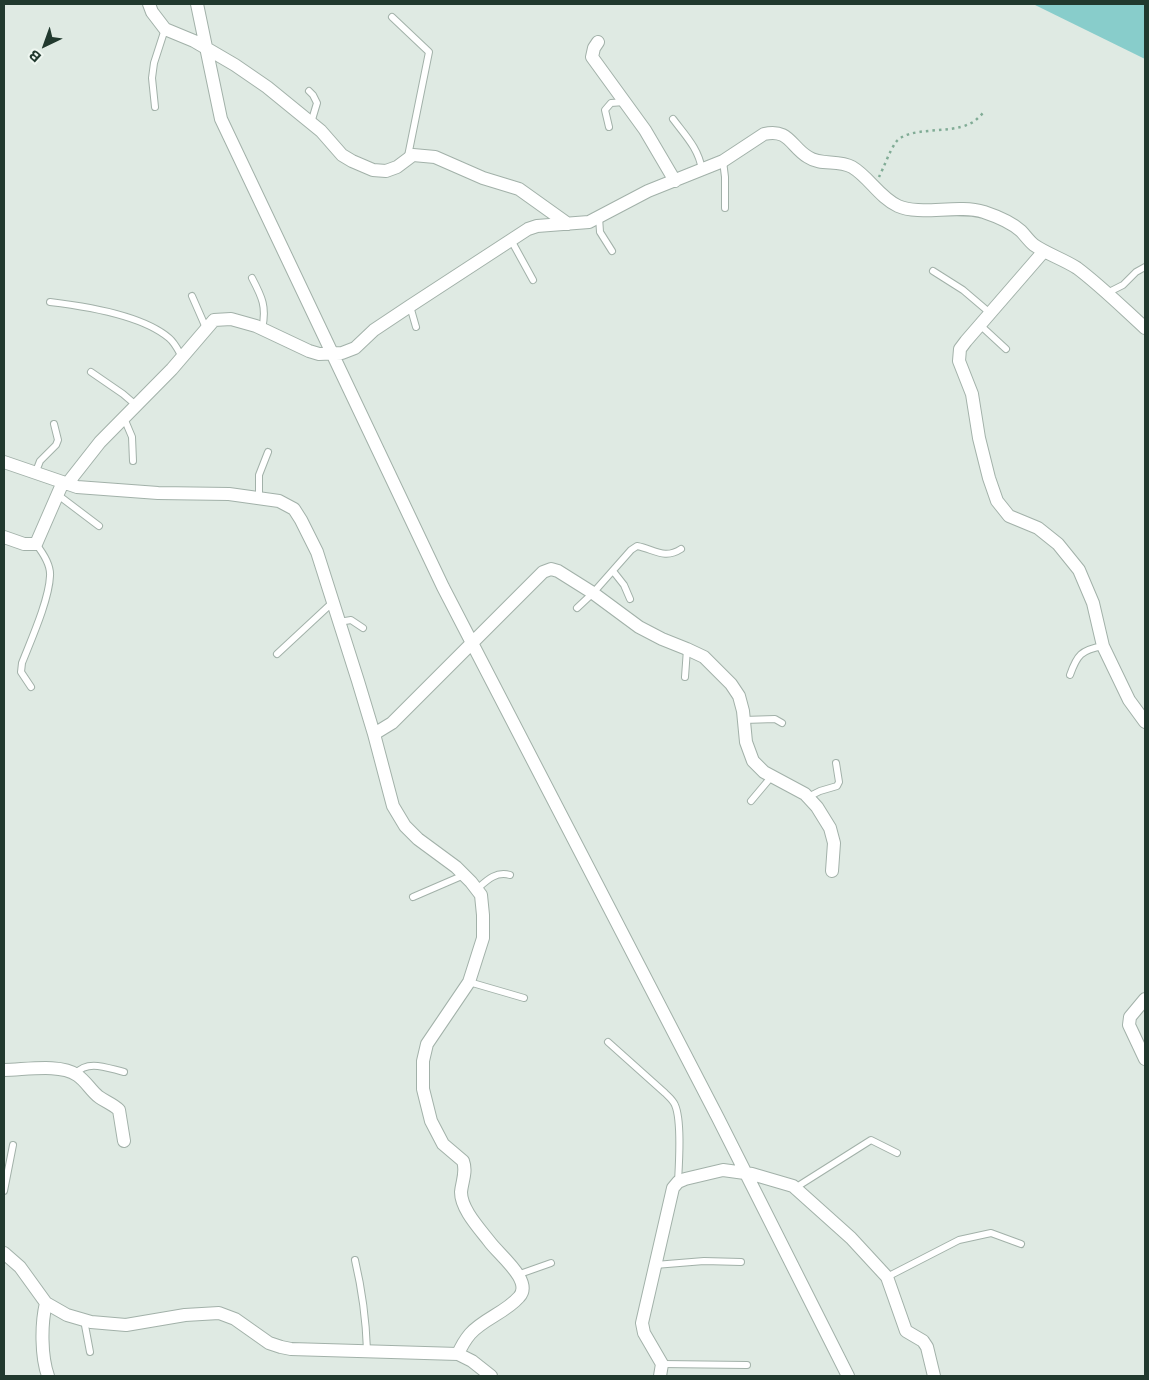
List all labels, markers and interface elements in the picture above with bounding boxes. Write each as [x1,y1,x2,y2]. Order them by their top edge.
north arrow [20,20,70,70]
text: B [25,46,45,66]

